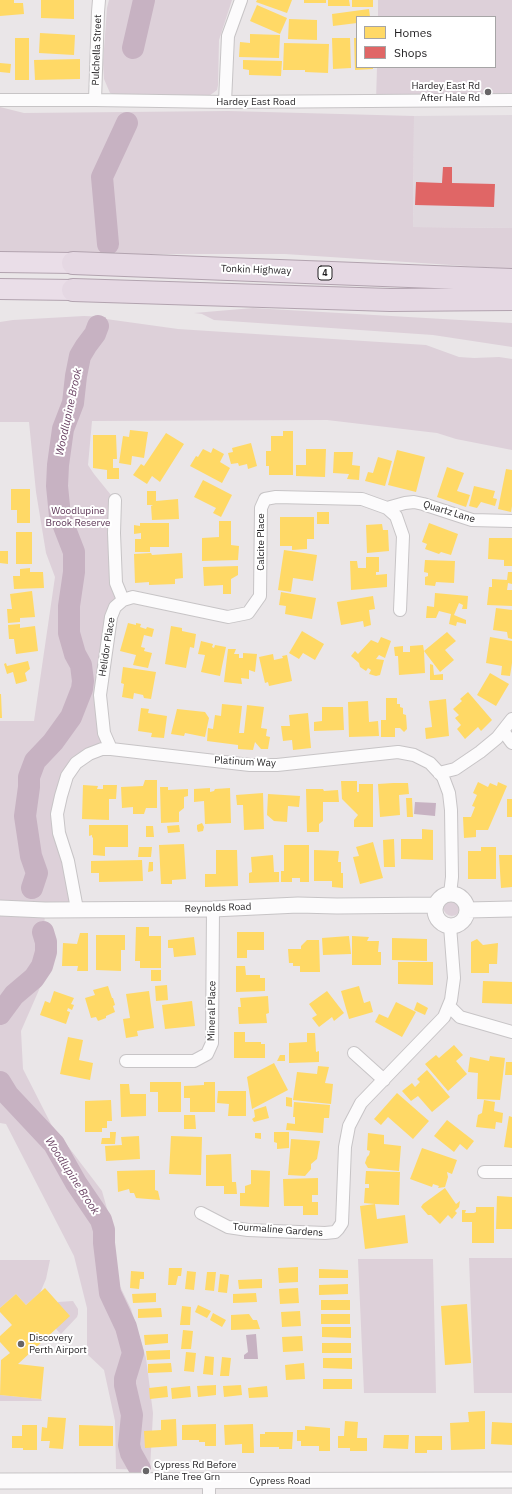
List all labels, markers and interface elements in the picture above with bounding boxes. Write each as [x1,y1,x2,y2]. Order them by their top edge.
street label: Pulchella Street [90,14,104,86]
legend [356,16,496,68]
text: Homes [394,25,432,40]
text: Shops [394,45,427,60]
place label: Hardey East Rd After Hale Rd [412,80,480,104]
marker: Hardey East Rd After Hale Rd [483,87,493,97]
street label: Hardey East Road [216,96,296,108]
street label: Tonkin Highway [221,263,291,277]
road number: 4 [318,266,332,280]
water label: Woodlupine Brook [53,367,85,457]
street label: Quartz Lane [422,498,476,526]
park label: Woodlupine Brook Reserve [45,505,111,528]
street label: Calcite Place [255,513,267,571]
street label: Helidor Place [96,617,118,677]
street label: Platinum Way [214,754,276,770]
street label: Reynolds Road [184,901,252,915]
street label: Mineral Place [205,981,219,1041]
water label: Woodlupine Brook [42,1135,102,1217]
street label: Tourmaline Gardens [232,1221,324,1239]
place label: Discovery Perth Airport [29,1332,87,1356]
marker: Discovery Perth Airport [16,1339,26,1349]
place label: Cypress Rd Before Plane Tree Grn [154,1459,236,1482]
marker: Cypress Rd Before Plane Tree Grn [141,1466,151,1476]
street label: Cypress Road [249,1475,311,1487]

